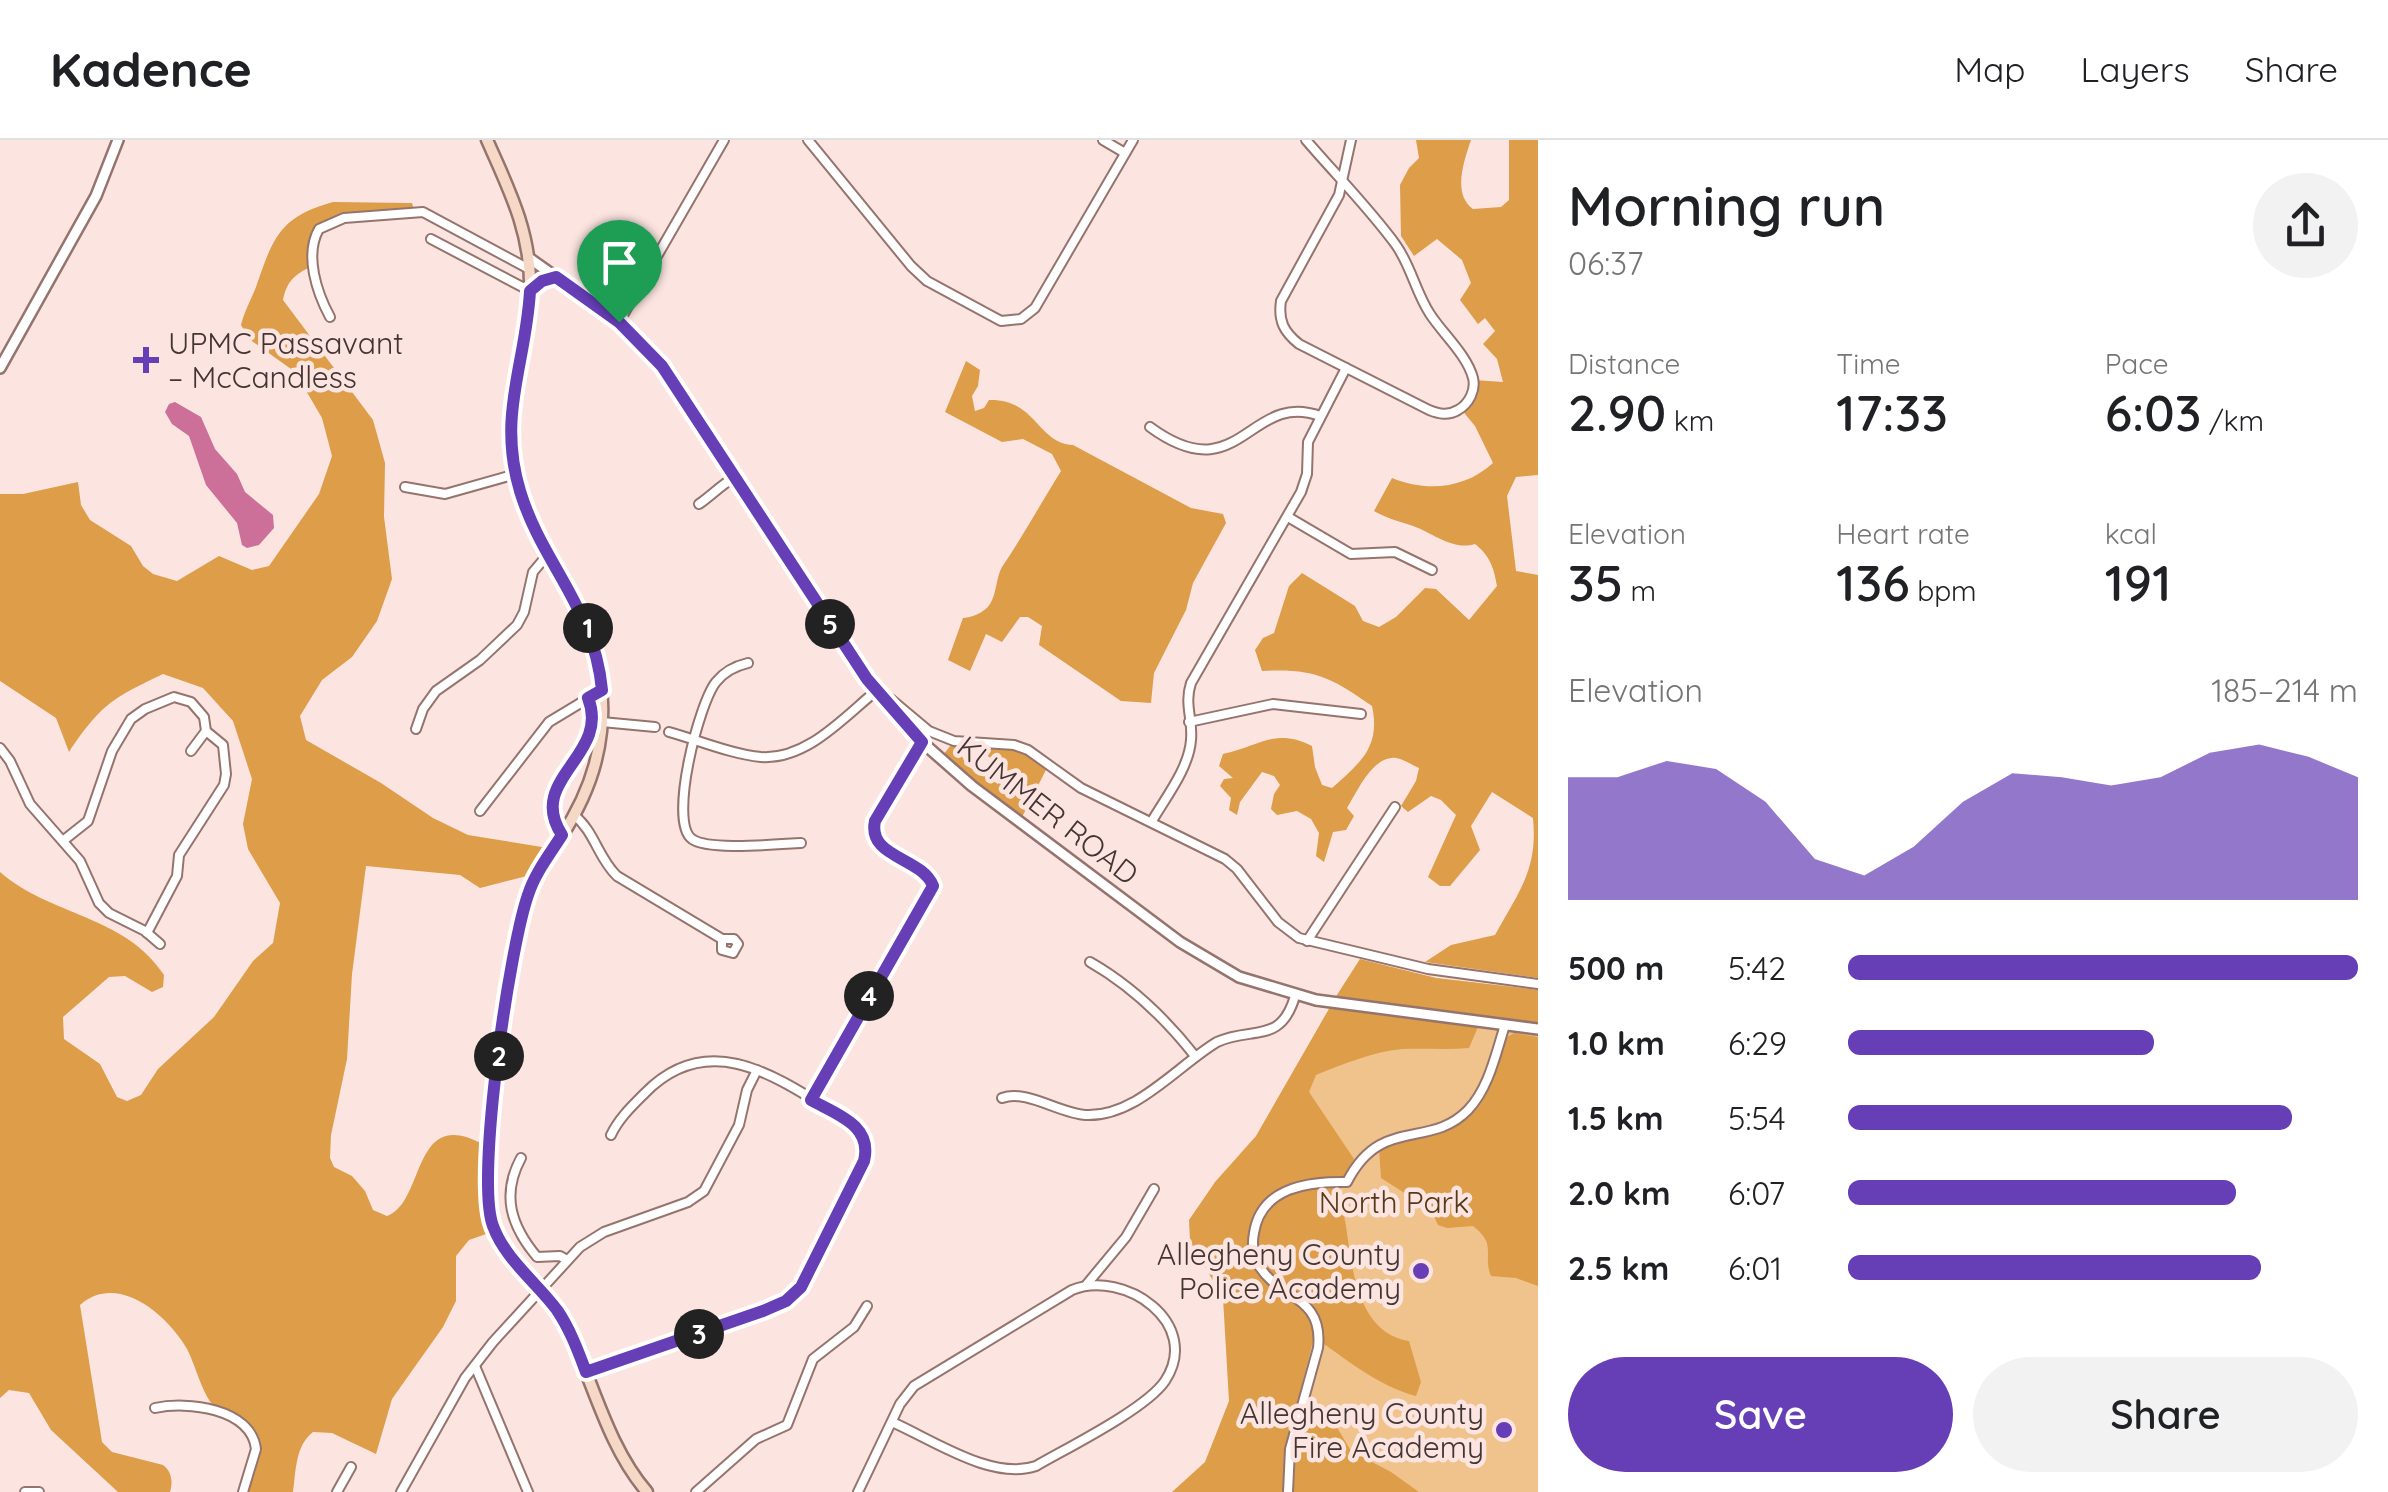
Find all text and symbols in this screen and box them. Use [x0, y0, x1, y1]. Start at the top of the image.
text: Kadence [50, 39, 252, 99]
text: Map [1954, 47, 2026, 91]
text: Layers [2081, 47, 2190, 91]
text: Share [2245, 47, 2338, 91]
text: Morning run [1568, 171, 1885, 240]
button: share [2253, 173, 2358, 278]
pin [577, 220, 662, 323]
icon: arrive [592, 235, 647, 290]
text: 06:37 [1568, 243, 1643, 283]
place label: UPMC Passavant – McCandless [168, 324, 403, 396]
text: Distance [1568, 346, 1680, 381]
text: Time [1836, 346, 1901, 381]
text: Pace [2105, 346, 2169, 381]
marker: UPMC Passavant – McCandless [133, 347, 159, 373]
text: 2.90 [1568, 381, 1666, 444]
text: 17:33 [1836, 381, 1948, 444]
text: 6:03 [2105, 381, 2201, 444]
text: km [1666, 403, 1714, 438]
text: /km [2201, 403, 2264, 438]
text: Elevation [1568, 516, 1686, 551]
text: Heart rate [1836, 516, 1970, 551]
text: kcal [2105, 516, 2157, 551]
text: 35 [1568, 551, 1623, 614]
text: 136 [1836, 551, 1910, 614]
text: 191 [2105, 551, 2171, 614]
text: m [1623, 573, 1656, 608]
text: bpm [1910, 573, 1977, 608]
pin: 5 [805, 599, 855, 649]
pin: 1 [563, 603, 613, 653]
text: 5 [822, 606, 838, 641]
text: 1 [583, 610, 593, 645]
text: Elevation [1568, 670, 1703, 710]
text: 185–214 m [2211, 670, 2358, 710]
street label: KUMMER ROAD [950, 727, 1146, 893]
text: 500 m [1568, 948, 1664, 988]
text: 5:42 [1728, 948, 1786, 988]
pin: 4 [844, 971, 894, 1021]
text: 4 [861, 978, 877, 1013]
text: 1.0 km [1568, 1023, 1665, 1063]
text: 6:29 [1728, 1023, 1787, 1063]
pin: 2 [474, 1031, 524, 1081]
text: 2 [491, 1038, 507, 1073]
text: 1.5 km [1568, 1098, 1664, 1138]
text: 5:54 [1728, 1098, 1786, 1138]
text: 2.0 km [1568, 1173, 1671, 1213]
text: 6:07 [1728, 1173, 1785, 1213]
park label: North Park [1319, 1183, 1469, 1221]
place label: Allegheny County Police Academy [1157, 1235, 1401, 1307]
text: 2.5 km [1568, 1248, 1669, 1288]
text: 6:01 [1728, 1248, 1782, 1288]
marker: Allegheny County Police Academy [1410, 1260, 1432, 1282]
pin: 3 [674, 1309, 724, 1359]
text: 3 [691, 1316, 707, 1351]
button: Save [1568, 1357, 1953, 1472]
button: Share [1973, 1357, 2358, 1472]
place label: Allegheny County Fire Academy [1240, 1394, 1484, 1466]
marker: Allegheny County Fire Academy [1493, 1419, 1515, 1441]

